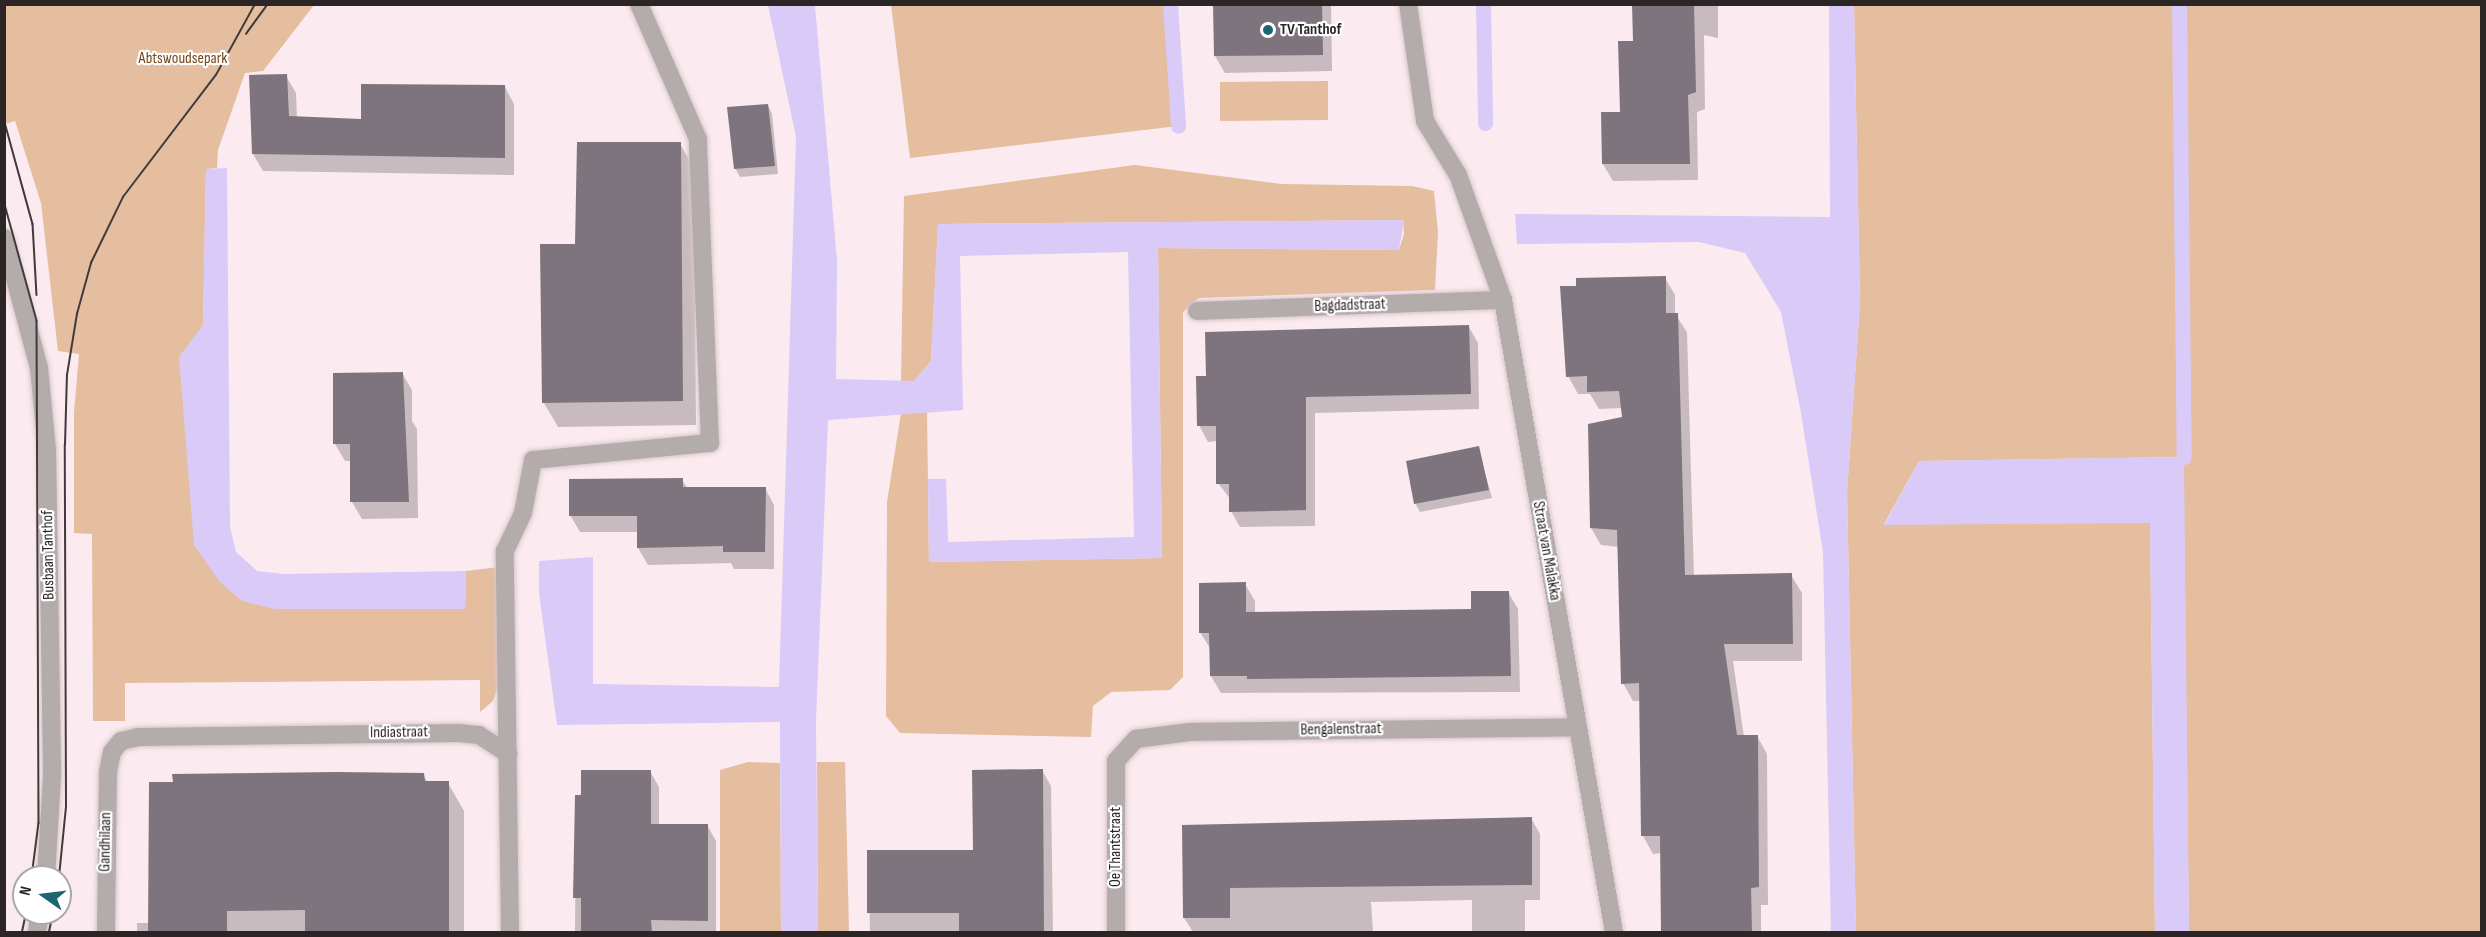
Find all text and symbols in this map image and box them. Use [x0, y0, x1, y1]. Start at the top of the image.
place label: TV Tanthof [1280, 20, 1341, 40]
marker: TV Tanthof [1261, 23, 1275, 37]
park label: Abtswoudsepark [139, 49, 227, 69]
street label: Bagdadstraat [1314, 295, 1386, 317]
street label: Straat van Malakka [1528, 500, 1564, 602]
street label: Busbaan Tanthof [39, 510, 59, 600]
street label: Bengalenstraat [1300, 720, 1382, 740]
street label: Indiastraat [370, 723, 428, 743]
street label: Oe Thantstraat [1106, 807, 1126, 887]
street label: Gandhilaan [96, 812, 116, 872]
north arrow [12, 865, 72, 925]
text: N [16, 885, 36, 897]

